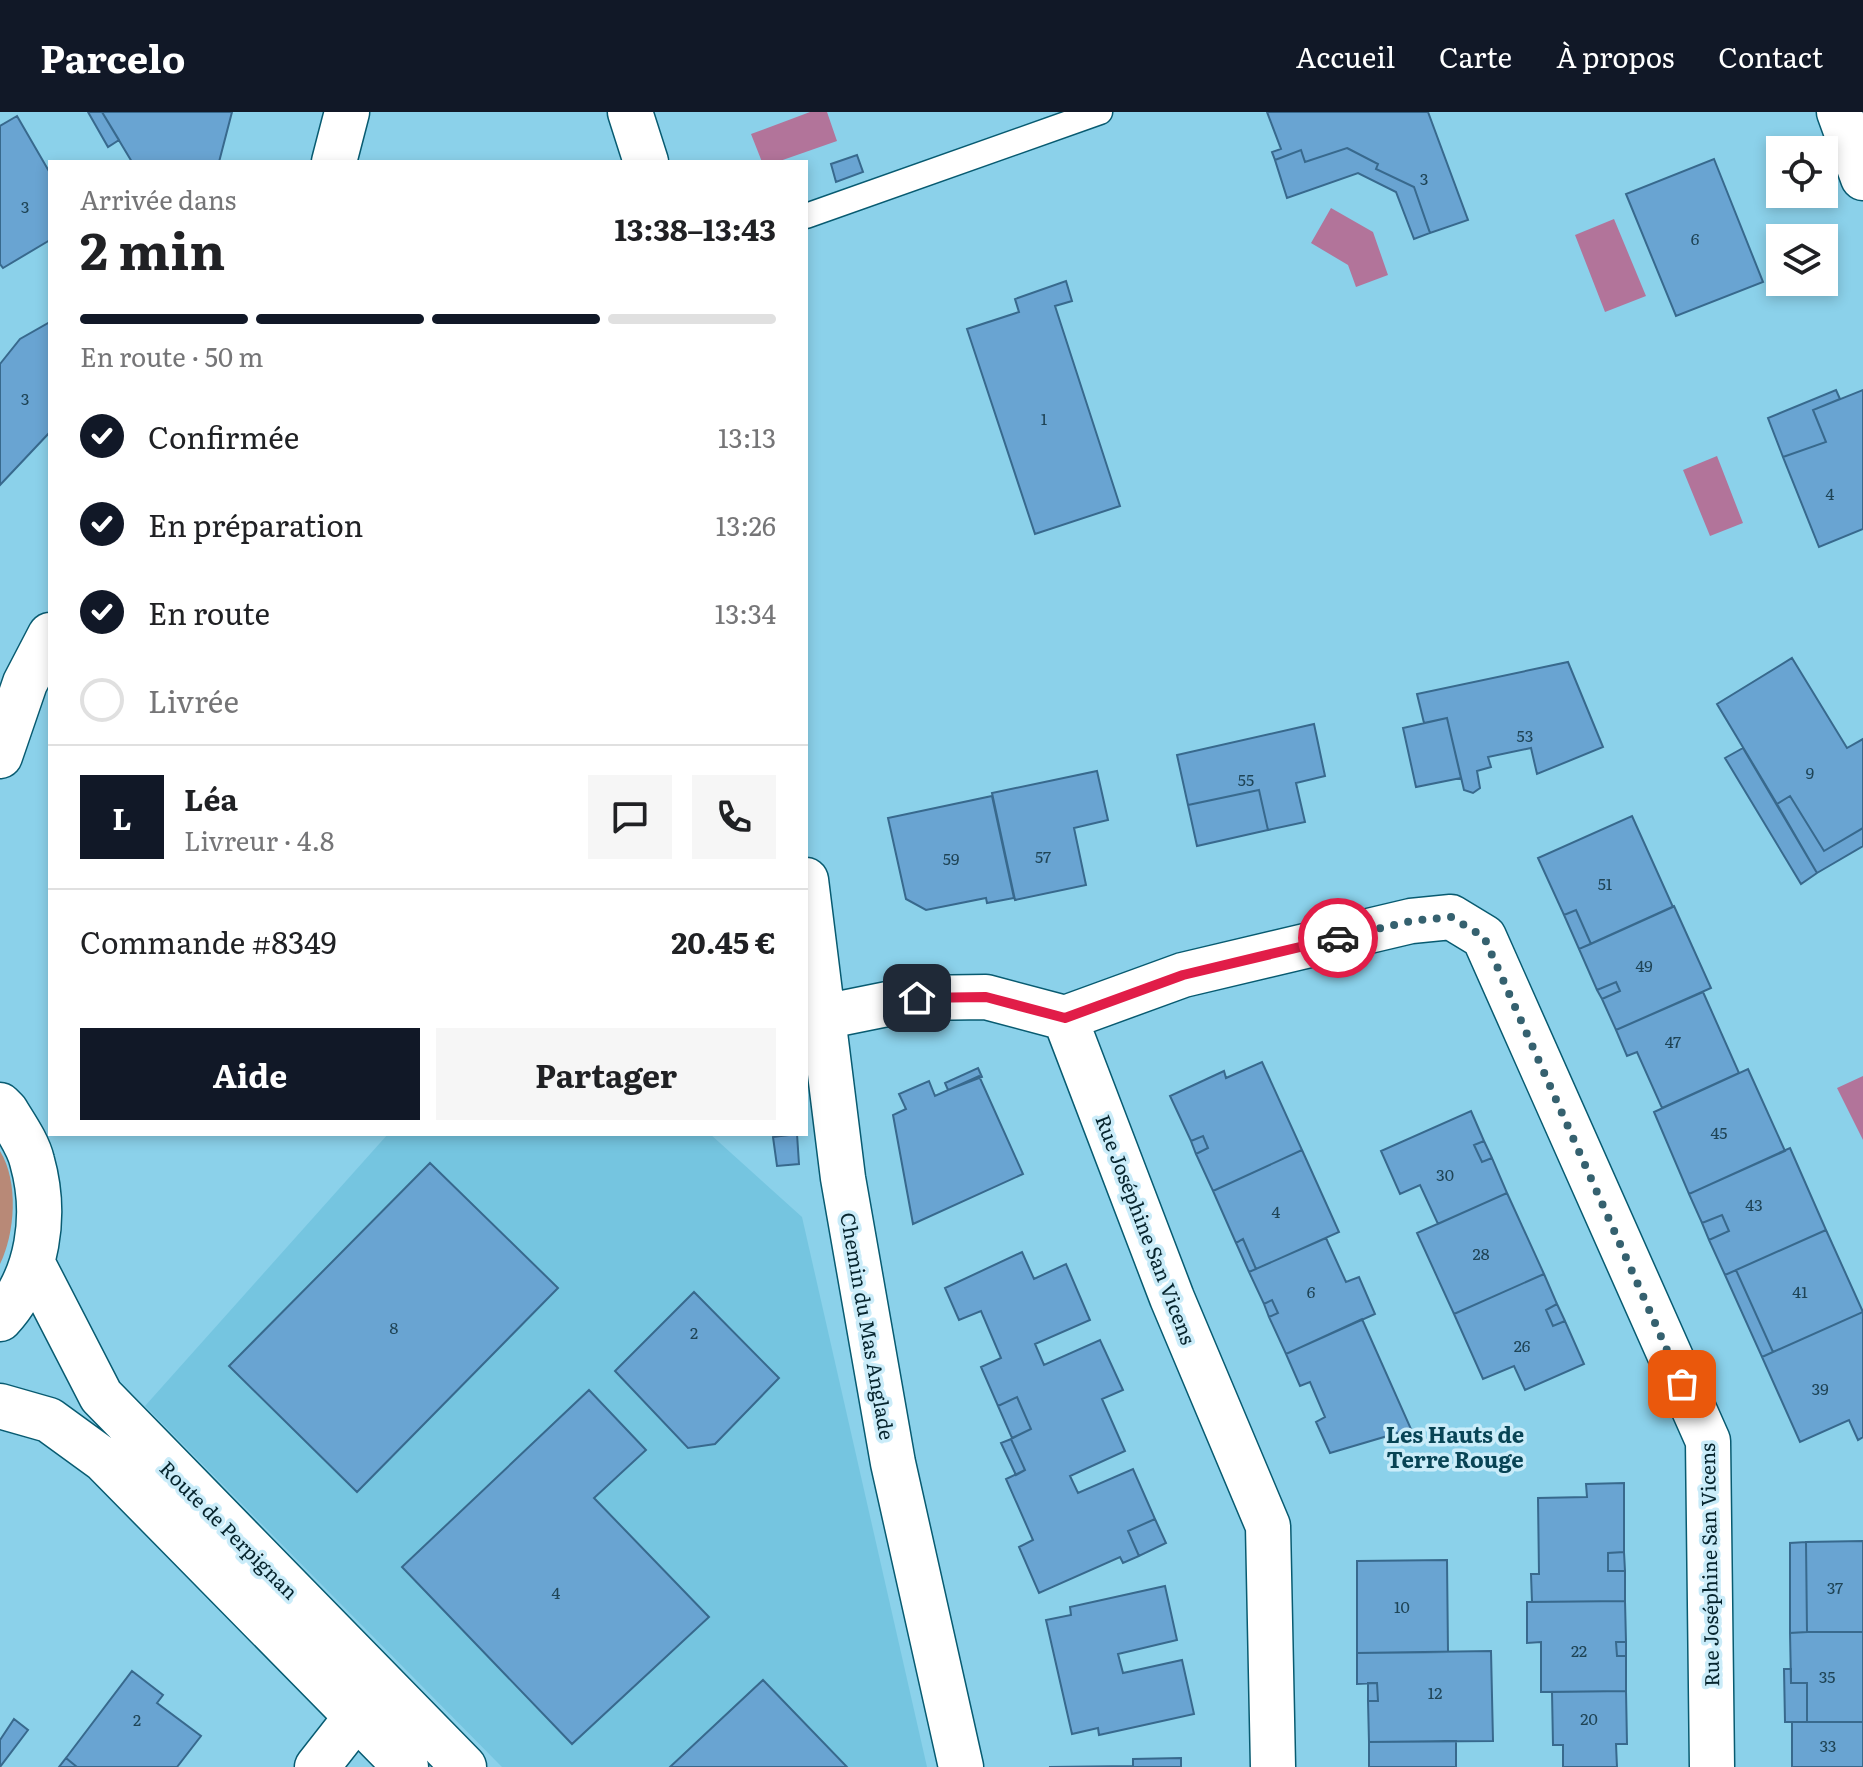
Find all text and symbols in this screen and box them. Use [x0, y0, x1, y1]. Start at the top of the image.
text: Parcelo [40, 28, 185, 85]
text: Accueil [1296, 35, 1395, 77]
text: Carte [1439, 35, 1512, 77]
text: À propos [1556, 35, 1674, 77]
text: Contact [1718, 35, 1823, 77]
map controls [1766, 136, 1838, 296]
button: locate [1766, 136, 1838, 208]
house number: 3 [1420, 166, 1428, 190]
text: Arrivée dans [80, 179, 236, 218]
house number: 3 [21, 194, 29, 218]
text: 13:38–13:43 [614, 206, 776, 250]
text: 2 min [80, 209, 225, 286]
button: layers [1766, 224, 1838, 296]
house number: 6 [1691, 226, 1700, 250]
text: En route · 50 m [80, 336, 263, 375]
house number: 3 [21, 386, 29, 410]
house number: 1 [1041, 406, 1048, 430]
icon: check [80, 414, 124, 458]
text: Confirmée [148, 414, 299, 458]
text: 13:13 [718, 417, 776, 456]
house number: 4 [1826, 481, 1835, 505]
icon: check [80, 502, 124, 546]
text: En préparation [148, 502, 363, 546]
text: 13:26 [716, 505, 776, 544]
icon: check [80, 590, 124, 634]
text: En route [148, 590, 270, 634]
text: 13:34 [715, 593, 776, 632]
text: Livrée [148, 678, 239, 722]
house number: 53 [1517, 723, 1533, 747]
house number: 9 [1806, 760, 1814, 784]
house number: 55 [1238, 767, 1254, 791]
button: chat [588, 775, 672, 859]
button: phone [692, 775, 776, 859]
text: Léa [184, 776, 238, 820]
text: L [112, 795, 132, 839]
text: Livreur · 4.8 [184, 820, 334, 859]
house number: 57 [1035, 844, 1051, 868]
house number: 59 [943, 846, 959, 870]
house number: 51 [1598, 871, 1613, 895]
courier [1298, 898, 1378, 978]
icon: car [1316, 916, 1360, 960]
text: Commande #8349 [80, 919, 336, 963]
text: 20.45 € [671, 919, 776, 963]
house number: 49 [1635, 953, 1653, 977]
pin [883, 964, 951, 1032]
icon: home [895, 976, 939, 1020]
button: Aide [80, 1028, 420, 1120]
button: Partager [436, 1028, 776, 1120]
house number: 47 [1665, 1029, 1681, 1053]
street label: Rue Joséphine San Vicens [1089, 1110, 1205, 1348]
house number: 45 [1711, 1120, 1727, 1144]
house number: 30 [1436, 1162, 1454, 1186]
house number: 43 [1745, 1192, 1763, 1216]
house number: 4 [1272, 1199, 1281, 1223]
street label: Chemin du Mas Anglade [834, 1210, 904, 1442]
house number: 28 [1473, 1241, 1490, 1265]
house number: 6 [1307, 1279, 1316, 1303]
house number: 41 [1792, 1279, 1808, 1303]
house number: 8 [390, 1315, 399, 1339]
house number: 2 [690, 1320, 698, 1344]
house number: 26 [1514, 1333, 1531, 1357]
pin [1648, 1350, 1716, 1418]
icon: bag [1660, 1362, 1704, 1406]
house number: 39 [1811, 1376, 1829, 1400]
district label: Les Hauts de Terre Rouge [1386, 1417, 1524, 1475]
street label: Rue Joséphine San Vicens [1691, 1443, 1725, 1687]
street label: Route de Perpignan [154, 1453, 306, 1605]
house number: 37 [1827, 1575, 1843, 1599]
house number: 4 [552, 1580, 561, 1604]
house number: 10 [1394, 1594, 1410, 1618]
house number: 22 [1571, 1638, 1587, 1662]
house number: 35 [1819, 1664, 1835, 1688]
house number: 12 [1428, 1680, 1442, 1704]
house number: 20 [1580, 1706, 1598, 1730]
house number: 2 [133, 1707, 141, 1731]
house number: 33 [1820, 1733, 1836, 1757]

